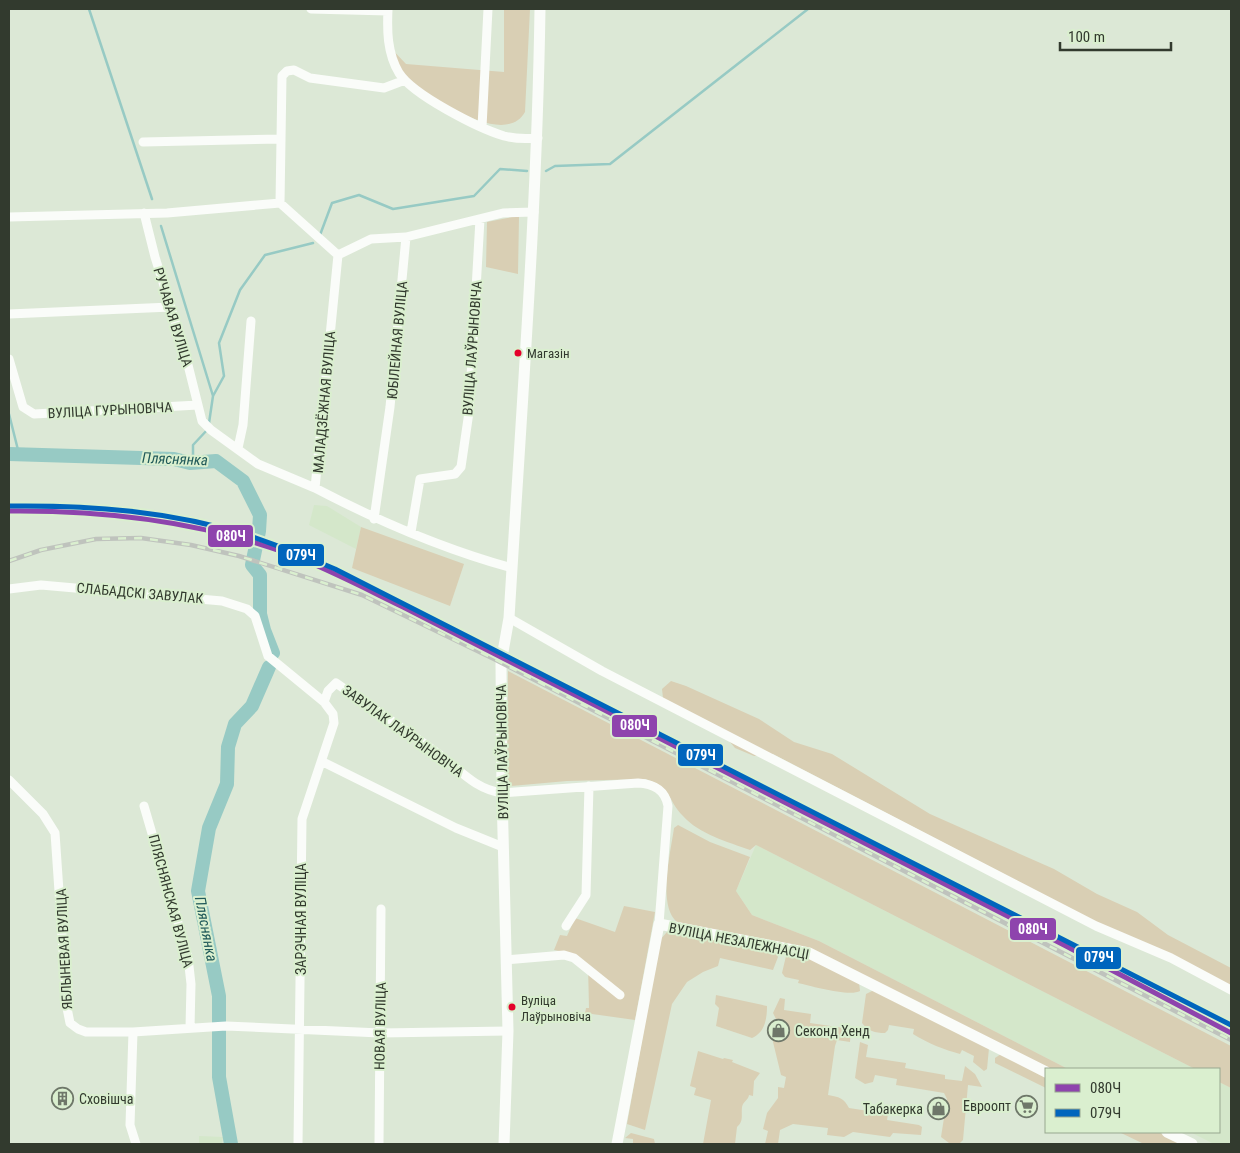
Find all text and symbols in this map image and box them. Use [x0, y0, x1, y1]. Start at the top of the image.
scale bar [1060, 20, 1171, 52]
text: 100 m [1068, 28, 1105, 46]
street label: РУЧАВАЯ ВУЛІЦА [150, 265, 196, 369]
street label: ЮБІЛЕЙНАЯ ВУЛІЦА [384, 280, 410, 400]
street label: ВУЛІЦА ЛАЎРЫНОВІЧА [458, 280, 485, 416]
street label: МАЛАДЗЁЖНАЯ ВУЛІЦА [310, 330, 338, 474]
place label: Магазін [527, 346, 570, 361]
marker: Магазін [513, 348, 523, 358]
street label: ВУЛІЦА ГУРЫНОВІЧА [47, 399, 173, 421]
water label: Пляснянка [142, 449, 208, 469]
line badge: 080Ч [207, 524, 254, 548]
text: 080Ч [216, 528, 246, 544]
line badge: 079Ч [277, 543, 325, 567]
text: 079Ч [286, 547, 316, 563]
street label: СЛАБАДСКІ ЗАВУЛАК [76, 579, 204, 607]
street label: ЗАВУЛАК ЛАЎРЫНОВІЧА [339, 681, 467, 780]
street label: ВУЛІЦА ЛАЎРЫНОВІЧА [492, 684, 511, 820]
line badge: 080Ч [611, 714, 658, 738]
text: 080Ч [620, 717, 650, 733]
line badge: 079Ч [677, 743, 724, 767]
text: 079Ч [686, 747, 716, 763]
street label: ПЛЯСНЯНСКАЯ ВУЛІЦА [145, 833, 197, 969]
street label: ЗАРЭЧНАЯ ВУЛІЦА [293, 863, 309, 975]
street label: ЯБЛЫНЕВАЯ ВУЛІЦА [53, 888, 75, 1010]
water label: Пляснянка [191, 895, 221, 963]
line badge: 080Ч [1009, 917, 1057, 941]
street label: ВУЛІЦА НЕЗАЛЕЖНАСЦІ [668, 920, 810, 962]
text: 080Ч [1018, 921, 1048, 937]
line badge: 079Ч [1075, 946, 1122, 970]
text: 079Ч [1084, 949, 1114, 965]
street label: НОВАЯ ВУЛІЦА [371, 982, 389, 1070]
place label: Вуліца Лаўрыновіча [521, 993, 591, 1024]
marker: Вуліца Лаўрыновіча [507, 1002, 517, 1012]
shop icon: Секонд Хенд [767, 1019, 791, 1043]
place label: Секонд Хенд [795, 1023, 870, 1039]
legend [1045, 1068, 1220, 1133]
text: 080Ч [1090, 1079, 1121, 1097]
building icon: Сховішча [51, 1087, 75, 1111]
place label: Сховішча [79, 1091, 134, 1107]
supermarket icon: Евроопт [1015, 1094, 1039, 1118]
shop icon: Табакерка [927, 1097, 951, 1121]
place label: Евроопт [963, 1098, 1011, 1114]
place label: Табакерка [863, 1101, 923, 1117]
text: 079Ч [1090, 1104, 1121, 1122]

